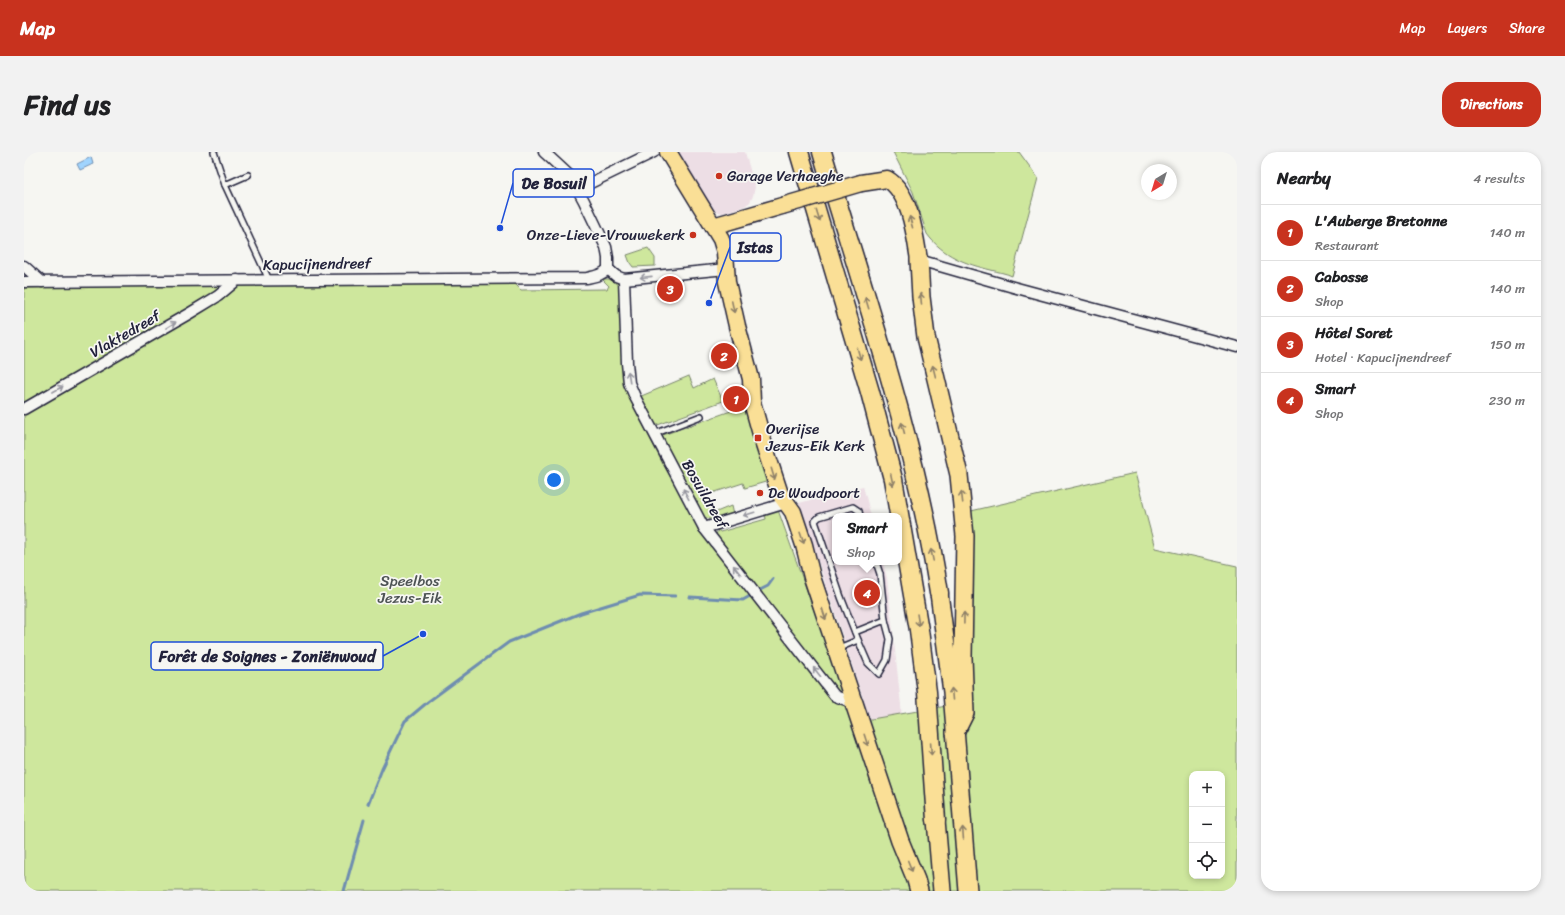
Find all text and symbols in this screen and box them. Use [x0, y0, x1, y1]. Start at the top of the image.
text: Map [20, 12, 55, 45]
text: Map [1400, 16, 1425, 41]
text: Layers [1447, 16, 1487, 41]
text: Share [1509, 16, 1545, 41]
text: Find us [24, 80, 111, 129]
button: Directions [1442, 82, 1541, 127]
place label: Garage Verhaeghe [727, 163, 844, 189]
text: Nearby [1277, 163, 1331, 193]
north arrow [1141, 164, 1177, 200]
text: 4 results [1473, 167, 1525, 190]
callout: De Bosuil [513, 169, 594, 197]
text: De Bosuil [521, 169, 588, 198]
marker: Garage Verhaeghe [714, 171, 724, 181]
text: L'Auberge Bretonne [1315, 208, 1447, 234]
one-way arrow [815, 209, 822, 222]
one-way arrow [907, 215, 914, 228]
text: 1 [1287, 221, 1293, 244]
text: 140 m [1490, 221, 1525, 244]
place label: Onze-Lieve-Vrouwekerk [527, 222, 685, 248]
marker: Onze-Lieve-Vrouwekerk [688, 230, 698, 240]
callout: Istas [730, 233, 781, 261]
text: Istas [736, 233, 773, 262]
text: Restaurant [1315, 234, 1379, 257]
street label: Kapucijnendreef [263, 250, 373, 278]
text: Cabosse [1315, 264, 1368, 290]
one-way arrow [640, 274, 653, 281]
pin: 3 [657, 274, 683, 304]
text: 2 [1286, 277, 1294, 300]
text: 140 m [1490, 277, 1525, 300]
text: Shop [1315, 290, 1343, 313]
one-way arrow [917, 292, 925, 305]
one-way arrow [863, 297, 870, 310]
one-way arrow [729, 300, 737, 313]
street label: Vlaktedreef [85, 303, 167, 365]
one-way arrow [165, 320, 177, 328]
text: Hôtel Soret [1315, 320, 1393, 346]
text: 3 [1286, 333, 1294, 356]
text: 150 m [1490, 333, 1525, 356]
pin: 2 [711, 341, 737, 371]
text: Hotel · Kapucijnendreef [1315, 346, 1451, 369]
one-way arrow [856, 348, 863, 361]
one-way arrow [929, 364, 937, 377]
one-way arrow [624, 371, 632, 384]
text: Smart [1315, 376, 1356, 402]
pin: 1 [723, 384, 749, 414]
one-way arrow [52, 385, 64, 393]
text: 4 [1286, 389, 1294, 412]
text: 230 m [1489, 389, 1525, 412]
text: Shop [1315, 402, 1343, 425]
place label: Overijse Jezus-Eik Kerk [765, 416, 865, 459]
one-way arrow [899, 422, 906, 435]
marker: Overijse Jezus-Eik Kerk [753, 433, 763, 443]
street label: Bosuildreef [675, 454, 736, 535]
one-way arrow [770, 467, 777, 480]
your location [544, 470, 564, 490]
one-way arrow [889, 473, 897, 486]
place label: De Woudpoort [768, 480, 860, 506]
one-way arrow [682, 488, 689, 500]
marker: De Woudpoort [755, 488, 765, 498]
one-way arrow [958, 491, 966, 504]
one-way arrow [742, 511, 755, 518]
popup [832, 513, 902, 565]
text: Smart [847, 515, 887, 541]
one-way arrow [799, 531, 806, 544]
text: Shop [847, 541, 875, 564]
one-way arrow [928, 548, 936, 561]
one-way arrow [732, 564, 741, 575]
park label: Speelbos Jezus-Eik [377, 568, 442, 611]
pin: 4 [854, 578, 880, 608]
one-way arrow [821, 608, 829, 620]
one-way arrow [960, 612, 968, 625]
one-way arrow [914, 613, 922, 626]
callout: Forêt de Soignes - Zoniënwoud [151, 642, 383, 670]
text: Forêt de Soignes - Zoniënwoud [158, 642, 377, 671]
one-way arrow [812, 667, 821, 678]
one-way arrow [948, 688, 956, 701]
one-way arrow [863, 734, 871, 746]
one-way arrow [927, 742, 934, 755]
map controls [1189, 771, 1225, 879]
button: + [1189, 771, 1225, 807]
button: − [1189, 807, 1225, 843]
one-way arrow [960, 827, 967, 840]
button: locate [1189, 843, 1225, 879]
one-way arrow [907, 860, 914, 872]

